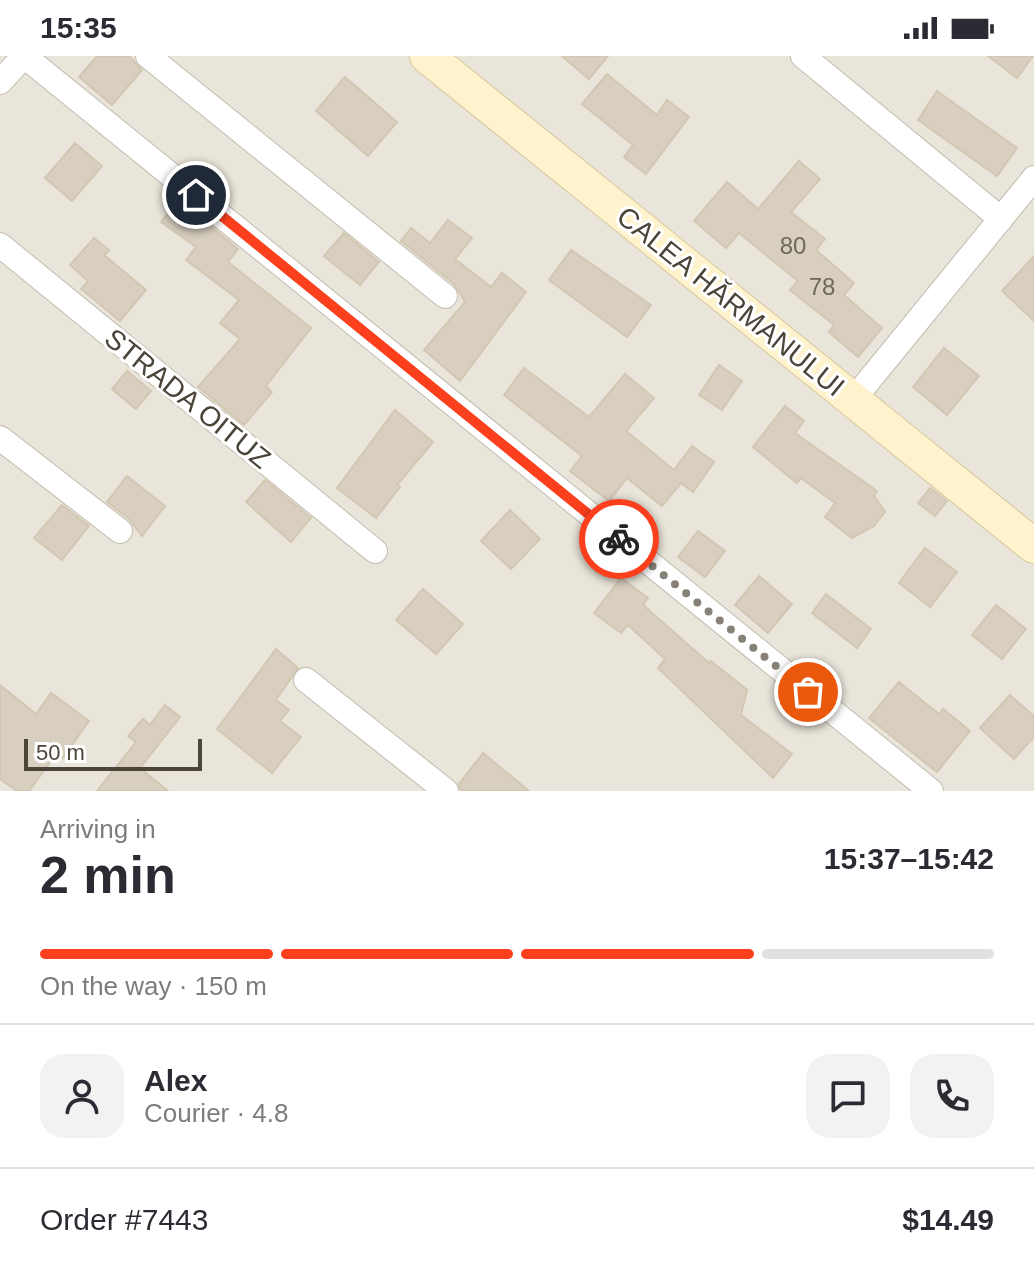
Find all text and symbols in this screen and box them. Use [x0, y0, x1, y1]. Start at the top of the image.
text: 15:35 [40, 11, 117, 44]
pin [162, 161, 230, 229]
icon: home [174, 173, 218, 217]
street label: CALEA HĂRMANULUI [611, 200, 850, 403]
house number: 80 [780, 232, 806, 259]
house number: 78 [809, 273, 835, 300]
street label: STRADA OITUZ [99, 322, 277, 475]
courier [579, 499, 659, 579]
icon: bike [597, 517, 641, 561]
pin [774, 658, 842, 726]
icon: bag [786, 670, 830, 714]
scale bar [24, 735, 202, 771]
text: 50 m [36, 740, 85, 765]
text: Arriving in [40, 814, 156, 844]
text: 15:37–15:42 [824, 842, 994, 875]
text: 2 min [40, 846, 176, 904]
text: On the way · 150 m [40, 971, 267, 1001]
button: person [40, 1054, 124, 1138]
button: chat [806, 1054, 890, 1138]
button: phone [910, 1054, 994, 1138]
text: Alex [144, 1064, 207, 1097]
text: Courier · 4.8 [144, 1098, 289, 1128]
text: Order #7443 [40, 1203, 208, 1236]
text: $14.49 [902, 1203, 994, 1236]

